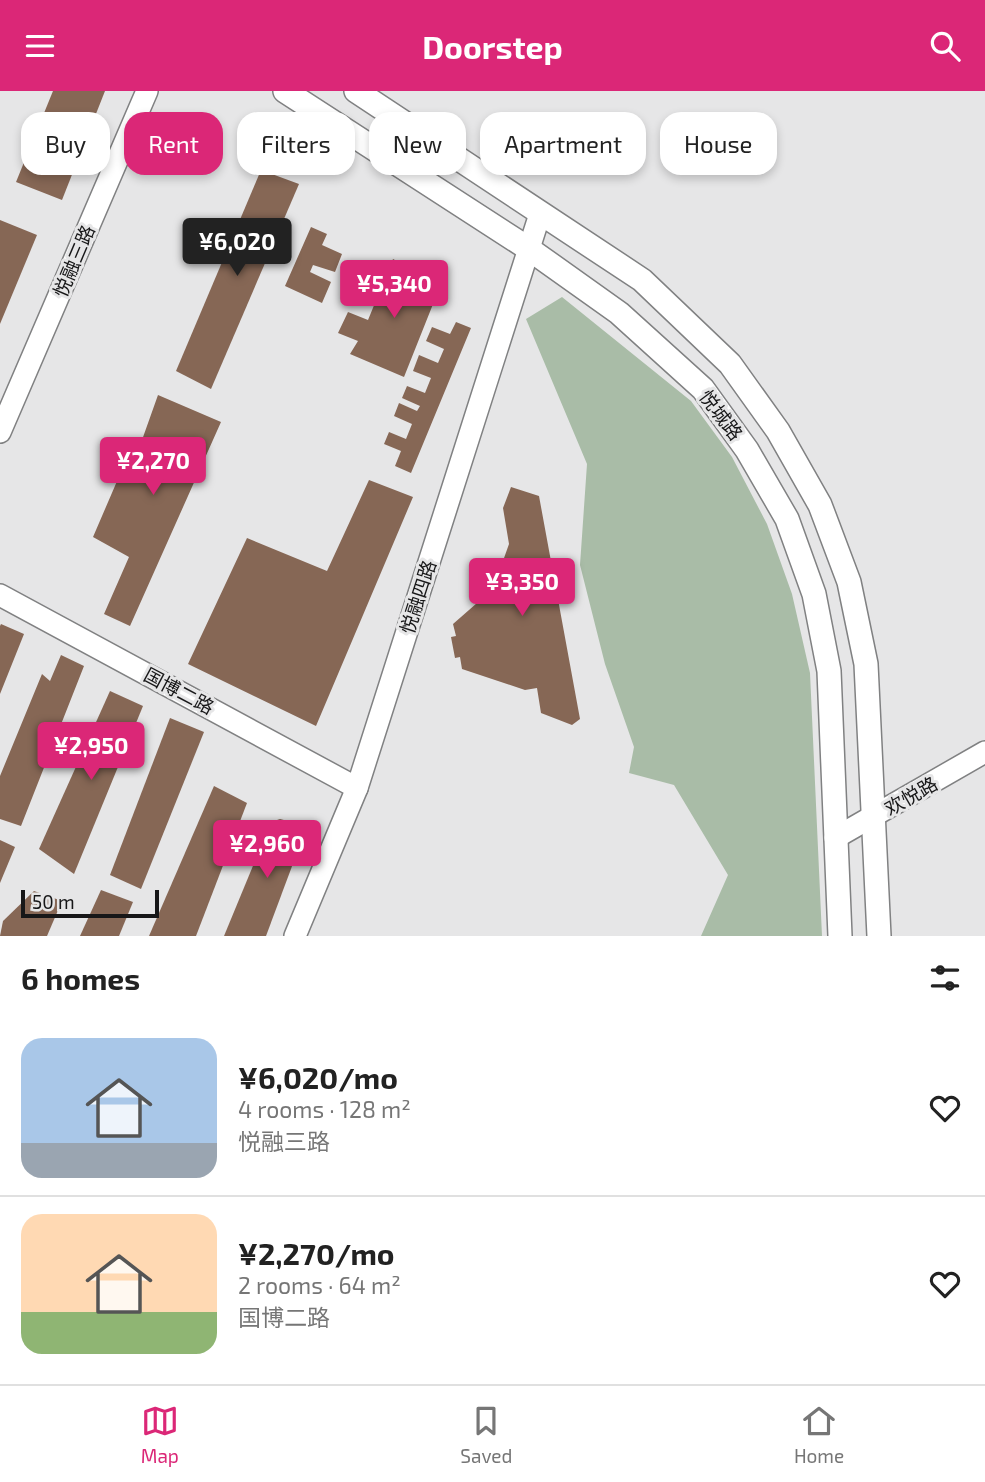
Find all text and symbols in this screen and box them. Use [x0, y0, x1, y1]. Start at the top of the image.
icon: menu [21, 27, 59, 65]
text: Doorstep [422, 27, 563, 65]
icon: search [926, 27, 964, 65]
chip: Buy [21, 112, 110, 175]
chip: Rent [124, 112, 223, 175]
chip: Filters [237, 112, 355, 175]
chip: New [369, 112, 466, 175]
chip: Apartment [480, 112, 646, 175]
chip: House [660, 112, 777, 175]
pin: ¥6,020 [180, 219, 294, 278]
street label: 悦融三路 [48, 221, 99, 300]
text: ¥6,020 [199, 227, 275, 255]
pin: ¥5,340 [337, 261, 451, 320]
text: ¥5,340 [356, 269, 432, 297]
street label: 悦城路 [695, 385, 748, 444]
pin: ¥2,270 [96, 437, 210, 497]
text: ¥2,270 [116, 446, 190, 474]
street label: 悦融四路 [395, 557, 440, 637]
pin: ¥3,350 [465, 559, 579, 618]
text: ¥3,350 [485, 567, 559, 595]
street label: 国博二路 [140, 663, 218, 719]
pin: ¥2,950 [34, 723, 148, 782]
text: ¥2,950 [54, 731, 128, 759]
street label: 欢悦路 [880, 771, 941, 820]
pin: ¥2,960 [210, 821, 324, 880]
text: ¥2,960 [229, 829, 305, 857]
scale bar [21, 887, 159, 919]
text: 50 m [32, 890, 75, 913]
icon: filters [926, 959, 964, 997]
text: 6 homes [21, 960, 140, 996]
text: ¥6,020/mo [238, 1059, 398, 1095]
icon: home [77, 1066, 161, 1150]
icon: heart [926, 1089, 964, 1127]
text: 4 rooms · 128 m² [238, 1095, 411, 1123]
text: 悦融三路 [238, 1127, 330, 1155]
text: ¥2,270/mo [238, 1235, 395, 1271]
icon: home [77, 1242, 161, 1326]
icon: heart [926, 1265, 964, 1303]
text: 2 rooms · 64 m² [238, 1271, 401, 1299]
text: 国博二路 [238, 1303, 330, 1331]
tab: Map [141, 1402, 179, 1467]
tab: Saved [460, 1402, 512, 1467]
tab: Home [794, 1402, 844, 1467]

